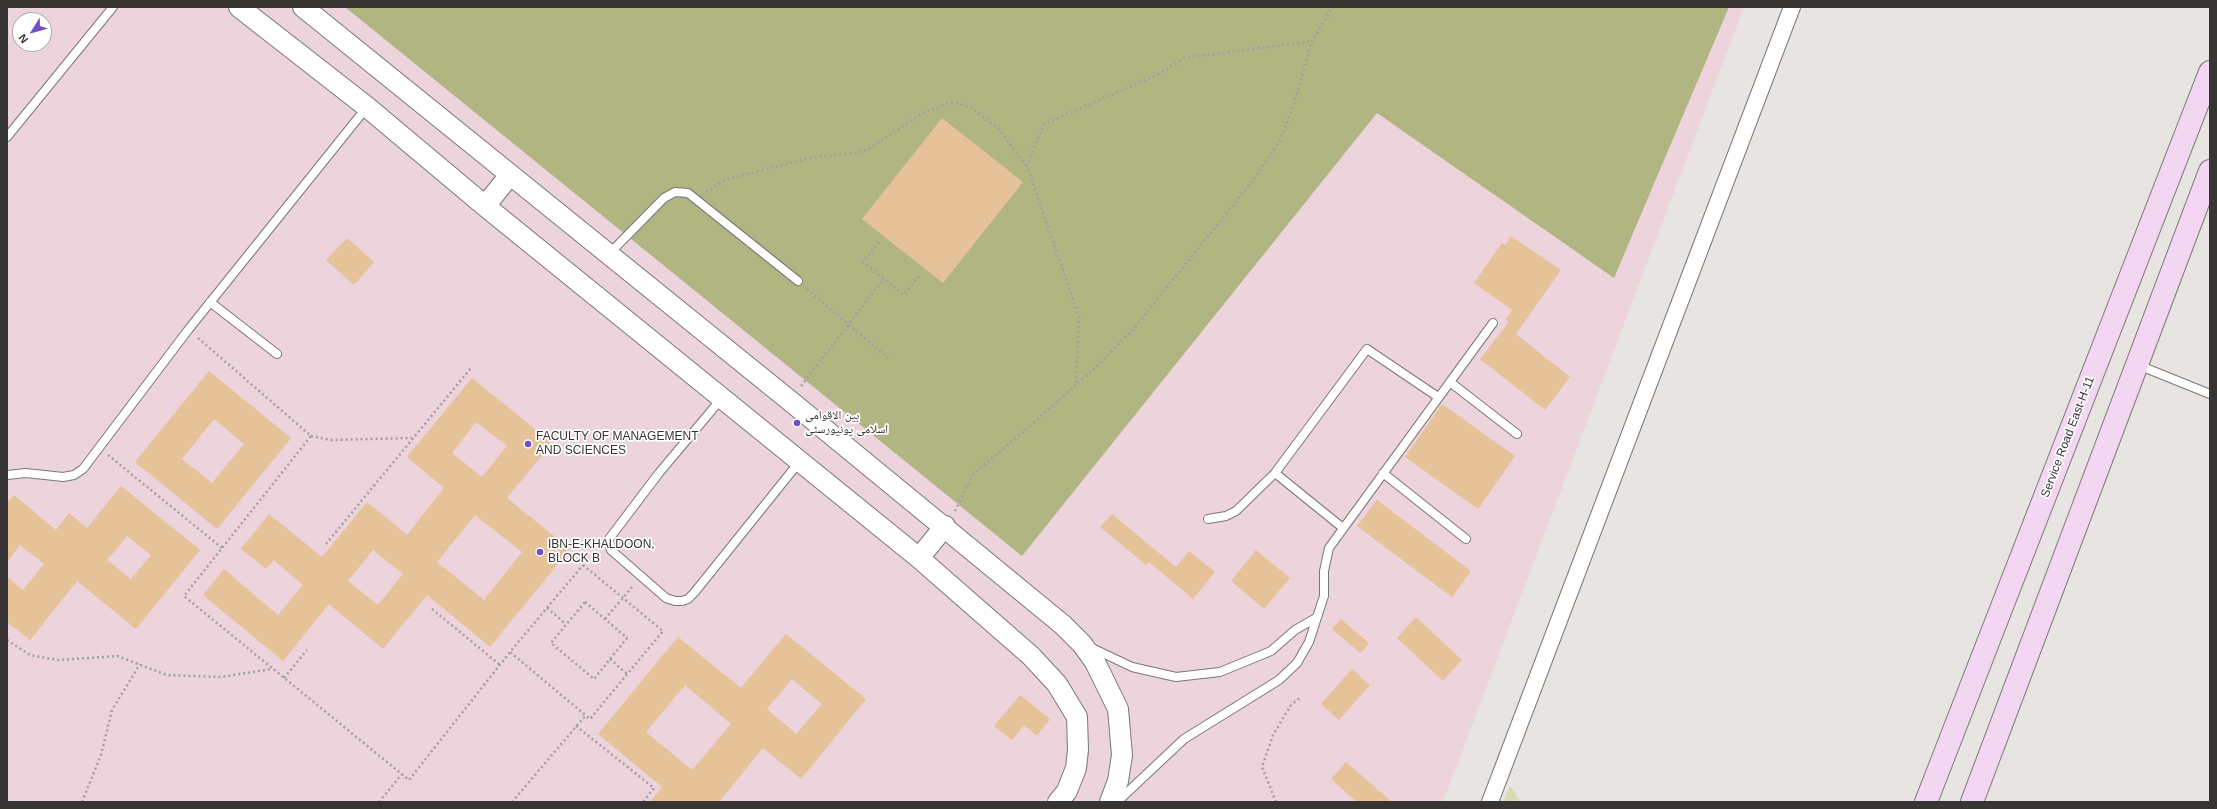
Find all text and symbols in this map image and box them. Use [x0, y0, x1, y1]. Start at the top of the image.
north arrow [12, 12, 52, 52]
text: N [16, 32, 30, 45]
street label: Service Road East-H-11 [2038, 374, 2098, 500]
place label: بین الاقوامی اسلامی یونیورسٹی [805, 409, 888, 437]
marker: بین الاقوامی اسلامی یونیورسٹی [792, 418, 802, 428]
place label: FACULTY OF MANAGEMENT AND SCIENCES [536, 430, 698, 458]
marker: FACULTY OF MANAGEMENT AND SCIENCES [523, 439, 533, 449]
place label: IBN-E-KHALDOON, BLOCK B [548, 538, 655, 566]
marker: IBN-E-KHALDOON, BLOCK B [535, 547, 545, 557]

